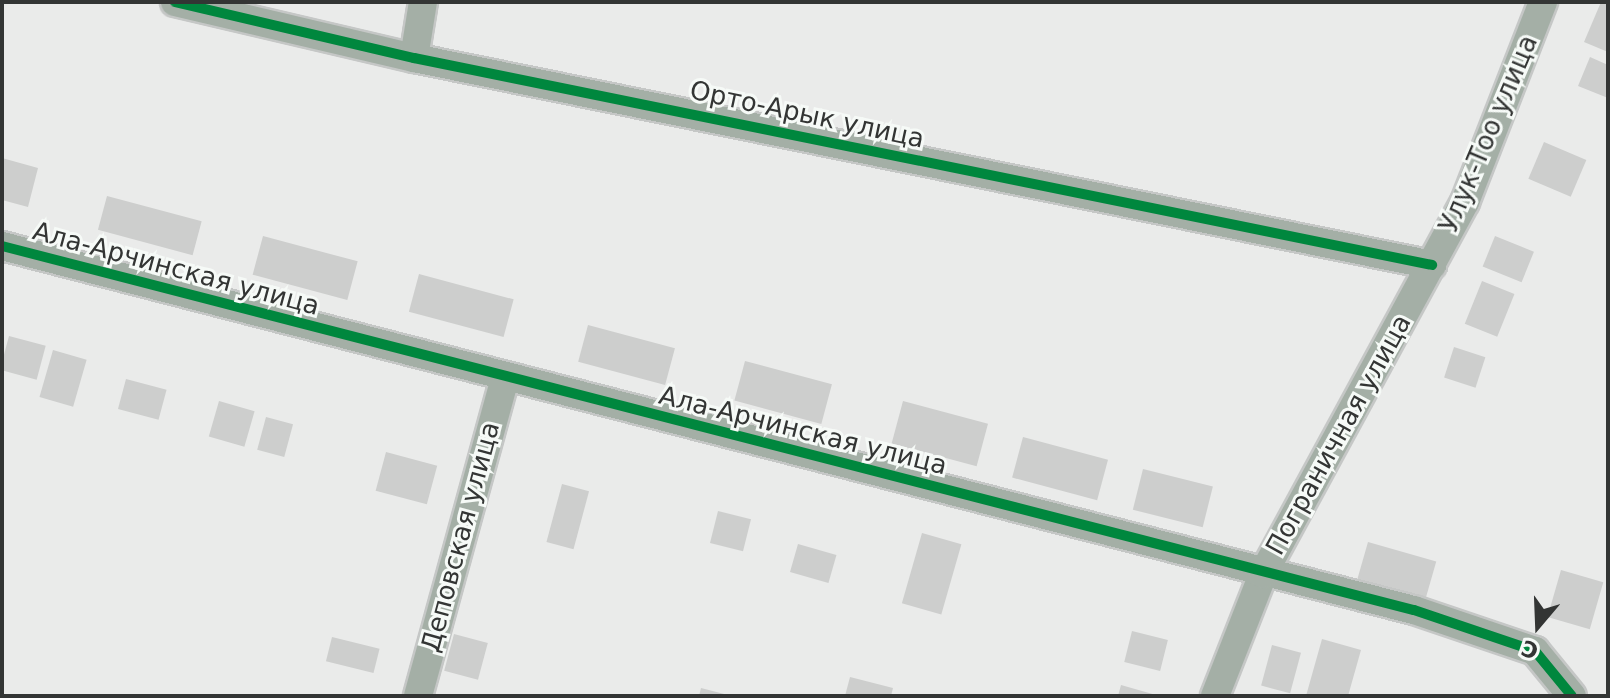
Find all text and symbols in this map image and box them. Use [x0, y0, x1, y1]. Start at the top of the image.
street label: Улук-Тоо улица [1433, 31, 1545, 237]
street label: Орто-Арык улица [687, 75, 927, 155]
street label: Ала-Арчинская улица [29, 216, 323, 322]
street label: Пограничная улица [1260, 309, 1418, 561]
street label: Ала-Арчинская улица [656, 380, 950, 482]
street label: Деповская улица [415, 419, 507, 655]
north arrow [1498, 586, 1578, 666]
text: С [1518, 635, 1542, 664]

